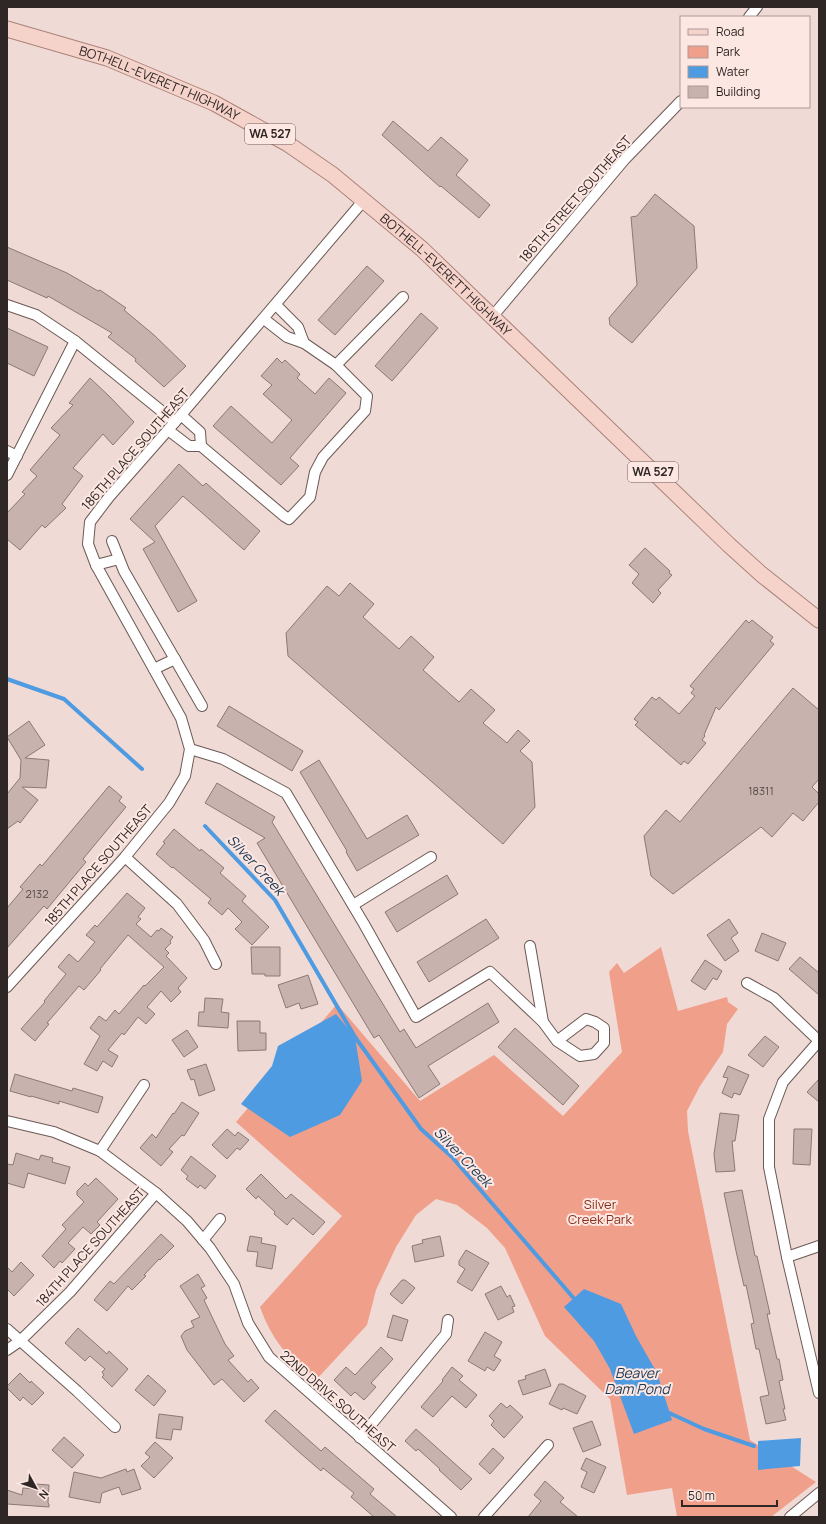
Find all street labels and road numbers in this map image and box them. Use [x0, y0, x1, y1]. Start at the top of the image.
street label: BOTHELL-EVERETT HIGHWAY [77, 41, 244, 125]
road number: WA 527 [245, 124, 295, 144]
street label: 186TH STREET SOUTHEAST [515, 131, 635, 266]
street label: BOTHELL-EVERETT HIGHWAY [377, 209, 516, 340]
street label: 186TH PLACE SOUTHEAST [77, 384, 193, 514]
road number: WA 527 [628, 462, 678, 482]
street label: 185TH PLACE SOUTHEAST [40, 800, 156, 930]
street label: 184TH PLACE SOUTHEAST [31, 1183, 149, 1311]
street label: 22ND DRIVE SOUTHEAST [277, 1346, 400, 1456]

